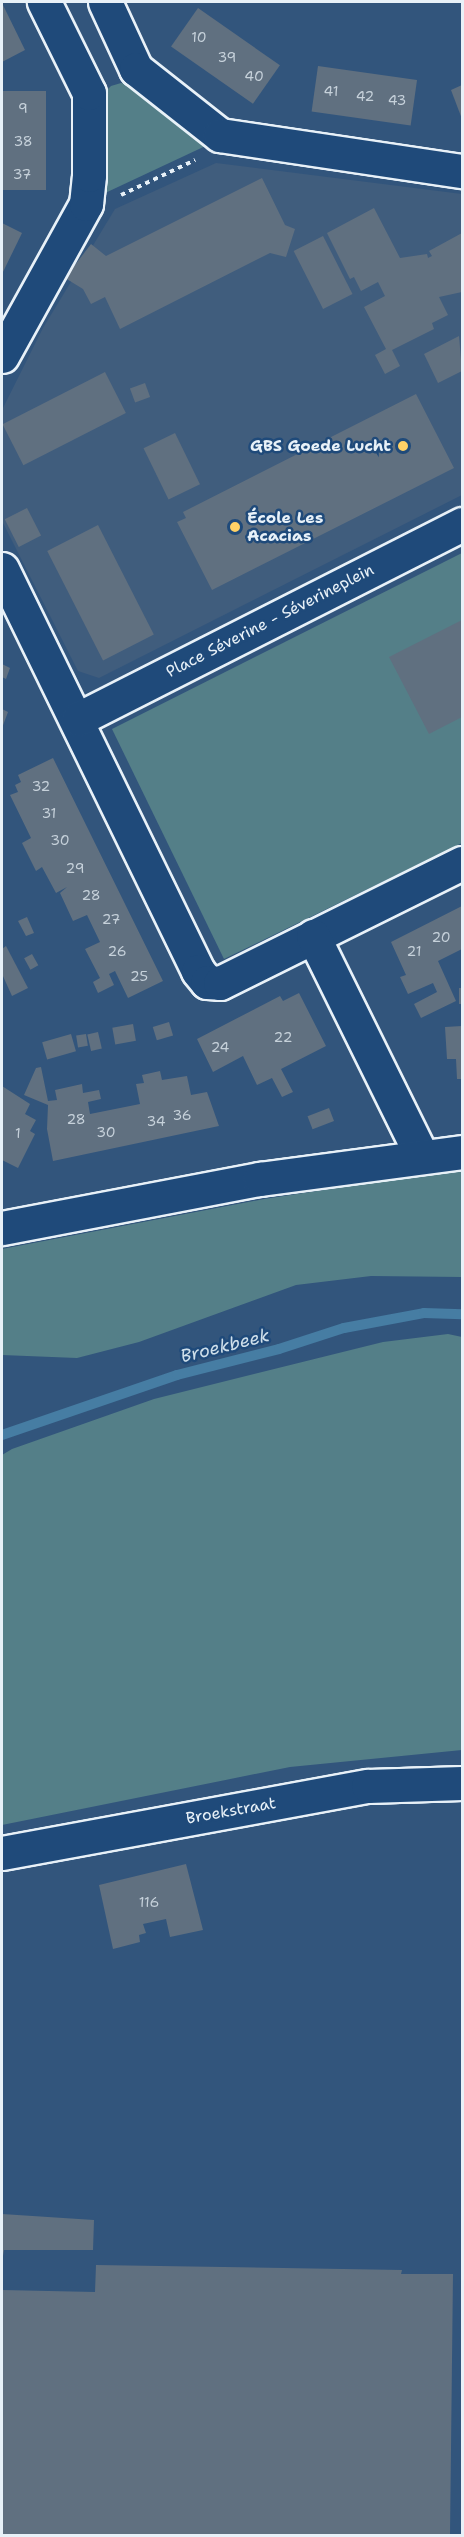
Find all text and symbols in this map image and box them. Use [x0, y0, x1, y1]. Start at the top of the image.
house number: 10 [191, 29, 207, 45]
house number: 39 [218, 49, 236, 65]
house number: 40 [244, 68, 264, 84]
house number: 41 [324, 83, 338, 99]
house number: 42 [356, 88, 374, 104]
house number: 43 [388, 92, 406, 108]
house number: 9 [18, 100, 28, 116]
house number: 38 [13, 133, 33, 149]
house number: 37 [13, 166, 31, 182]
place label: GBS Goede Lucht [250, 436, 391, 456]
marker: GBS Goede Lucht [396, 439, 410, 453]
place label: École Les Acacias [247, 508, 323, 546]
marker: École Les Acacias [228, 520, 242, 534]
street label: Place Séverine - Séverineplein [163, 560, 377, 682]
house number: 32 [32, 778, 50, 794]
house number: 31 [42, 805, 56, 821]
house number: 30 [50, 832, 70, 848]
house number: 29 [66, 860, 84, 876]
house number: 28 [81, 887, 101, 903]
house number: 27 [102, 911, 120, 927]
house number: 20 [431, 929, 451, 945]
house number: 26 [108, 943, 126, 959]
house number: 21 [407, 943, 421, 959]
house number: 25 [130, 968, 148, 984]
house number: 22 [274, 1029, 292, 1045]
house number: 24 [211, 1039, 229, 1055]
house number: 36 [172, 1107, 192, 1123]
house number: 28 [66, 1111, 86, 1127]
house number: 34 [146, 1113, 166, 1129]
house number: 30 [96, 1124, 116, 1140]
house number: 1 [15, 1125, 21, 1141]
water label: Broekbeek [178, 1325, 272, 1367]
street label: Broekstraat [184, 1794, 278, 1828]
house number: 116 [139, 1894, 159, 1910]

